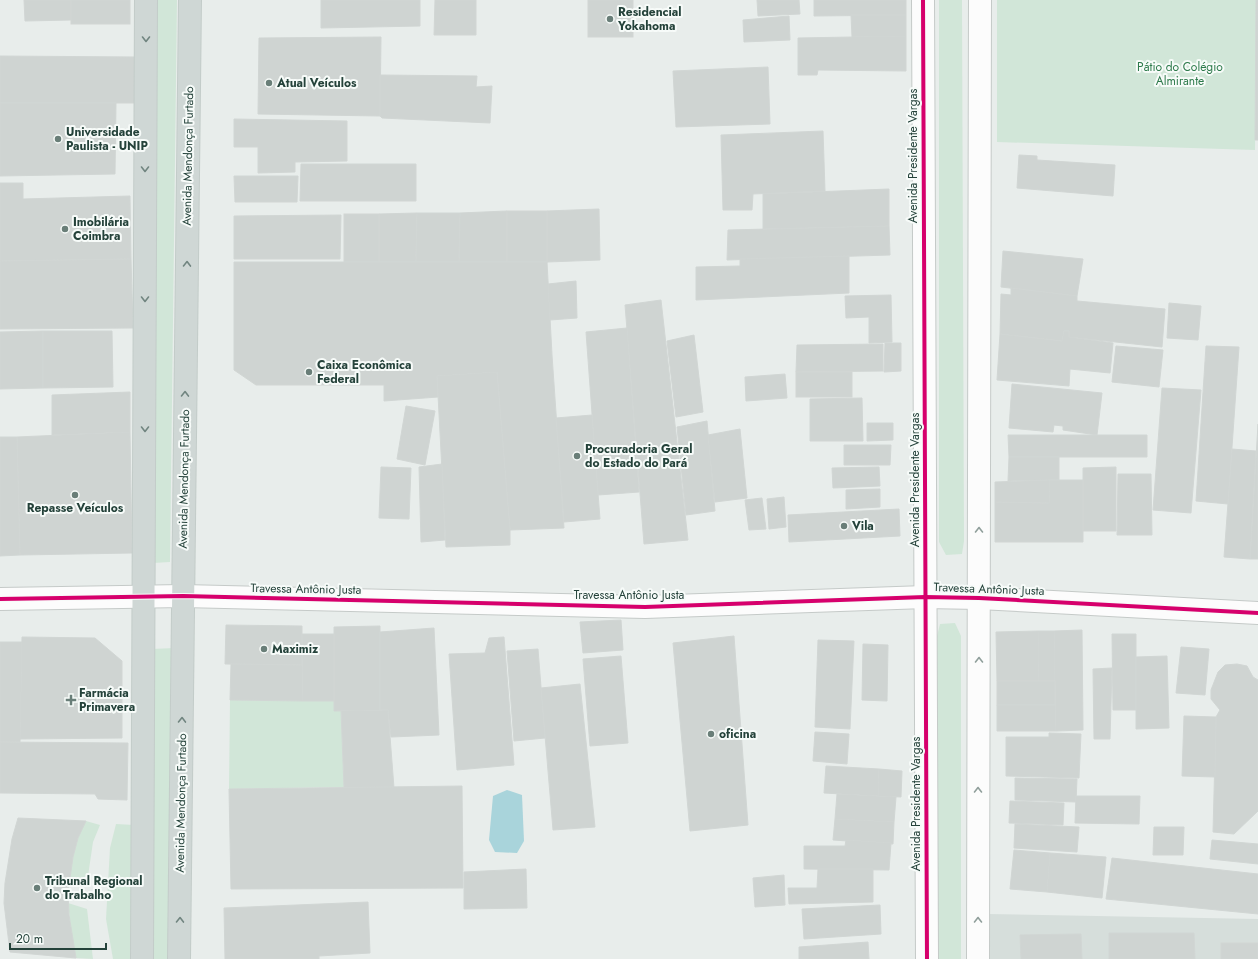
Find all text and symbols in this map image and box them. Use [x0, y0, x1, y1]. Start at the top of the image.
place label: Residencial Yokahoma [617, 3, 682, 35]
marker: Residencial Yokahoma [605, 14, 615, 24]
one-way arrow [142, 36, 150, 42]
park label: Pátio do Colégio Almirante [1137, 58, 1223, 90]
place label: Atual Veículos [276, 74, 357, 92]
marker: Atual Veículos [264, 78, 274, 88]
street label: Avenida Mendonça Furtado [178, 86, 198, 226]
street label: Avenida Presidente Vargas [904, 89, 922, 223]
place label: Universidade Paulista - UNIP [66, 123, 148, 155]
marker: Universidade Paulista - UNIP [53, 134, 63, 144]
one-way arrow [141, 166, 149, 172]
place label: Imobilária Coimbra [73, 213, 129, 245]
marker: Imobilária Coimbra [60, 224, 70, 234]
one-way arrow [183, 261, 191, 267]
one-way arrow [141, 296, 149, 302]
place label: Caixa Econômica Federal [317, 356, 411, 388]
marker: Caixa Econômica Federal [304, 367, 314, 377]
one-way arrow [181, 391, 189, 397]
street label: Avenida Mendonça Furtado [174, 409, 194, 549]
street label: Avenida Presidente Vargas [906, 413, 924, 547]
one-way arrow [141, 426, 149, 432]
place label: Procuradoria Geral do Estado do Pará [585, 440, 692, 472]
marker: Procuradoria Geral do Estado do Pará [572, 451, 582, 461]
marker: Repasse Veículos [70, 490, 80, 500]
place label: Repasse Veículos [27, 499, 124, 517]
place label: Vila [851, 517, 874, 535]
marker: Vila [839, 521, 849, 531]
one-way arrow [975, 527, 983, 533]
street label: Travessa Antônio Justa [933, 578, 1045, 600]
street label: Travessa Antônio Justa [251, 579, 362, 599]
street label: Travessa Antônio Justa [574, 586, 685, 604]
place label: Maximiz [272, 640, 319, 658]
marker: Maximiz [259, 644, 269, 654]
one-way arrow [975, 657, 983, 663]
place label: Farmácia Primavera [79, 684, 135, 716]
marker: Farmácia Primavera [66, 695, 76, 705]
one-way arrow [178, 717, 186, 723]
place label: oficina [719, 725, 756, 743]
marker: oficina [706, 729, 716, 739]
street label: Avenida Mendonça Furtado [171, 733, 191, 873]
street label: Avenida Presidente Vargas [907, 737, 925, 871]
one-way arrow [974, 787, 982, 793]
place label: Tribunal Regional do Trabalho [45, 872, 143, 904]
marker: Tribunal Regional do Trabalho [32, 883, 42, 893]
one-way arrow [176, 917, 184, 923]
one-way arrow [974, 917, 982, 923]
scale bar [10, 925, 106, 951]
text: 20 m [16, 930, 43, 948]

